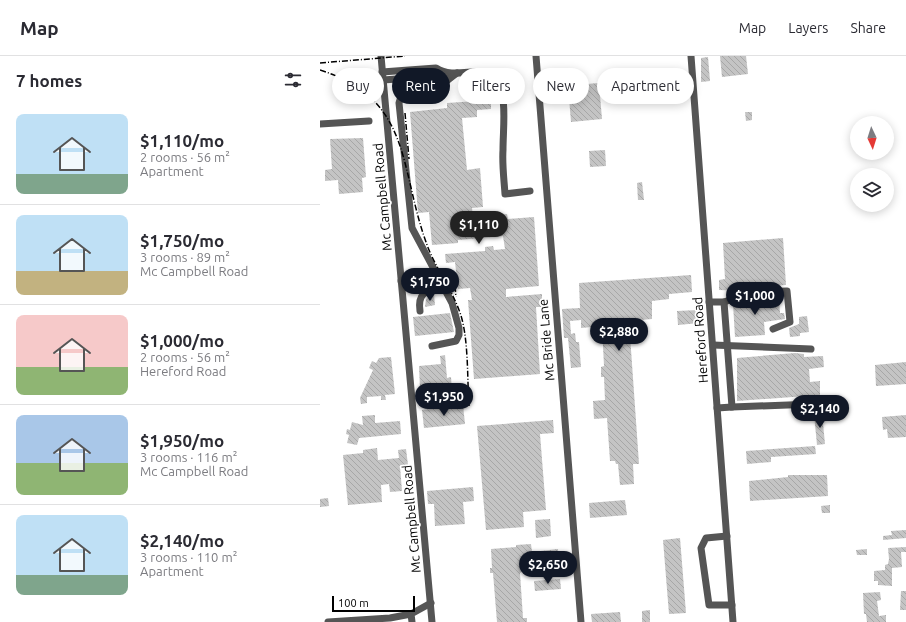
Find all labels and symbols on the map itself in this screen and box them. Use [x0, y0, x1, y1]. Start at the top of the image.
north arrow [850, 116, 894, 160]
street label: Mc Campbell Road [370, 142, 394, 252]
pin: $1,110 [446, 211, 512, 245]
pin: $1,750 [397, 268, 463, 302]
pin: $1,000 [722, 282, 788, 316]
street label: Hereford Road [690, 296, 710, 384]
street label: Mc Bride Lane [535, 298, 557, 382]
pin: $2,880 [586, 318, 652, 352]
pin: $1,950 [411, 383, 477, 417]
pin: $2,140 [787, 395, 853, 429]
street label: Mc Campbell Road [399, 464, 423, 574]
pin: $2,650 [515, 551, 581, 585]
scale bar [332, 594, 415, 613]

